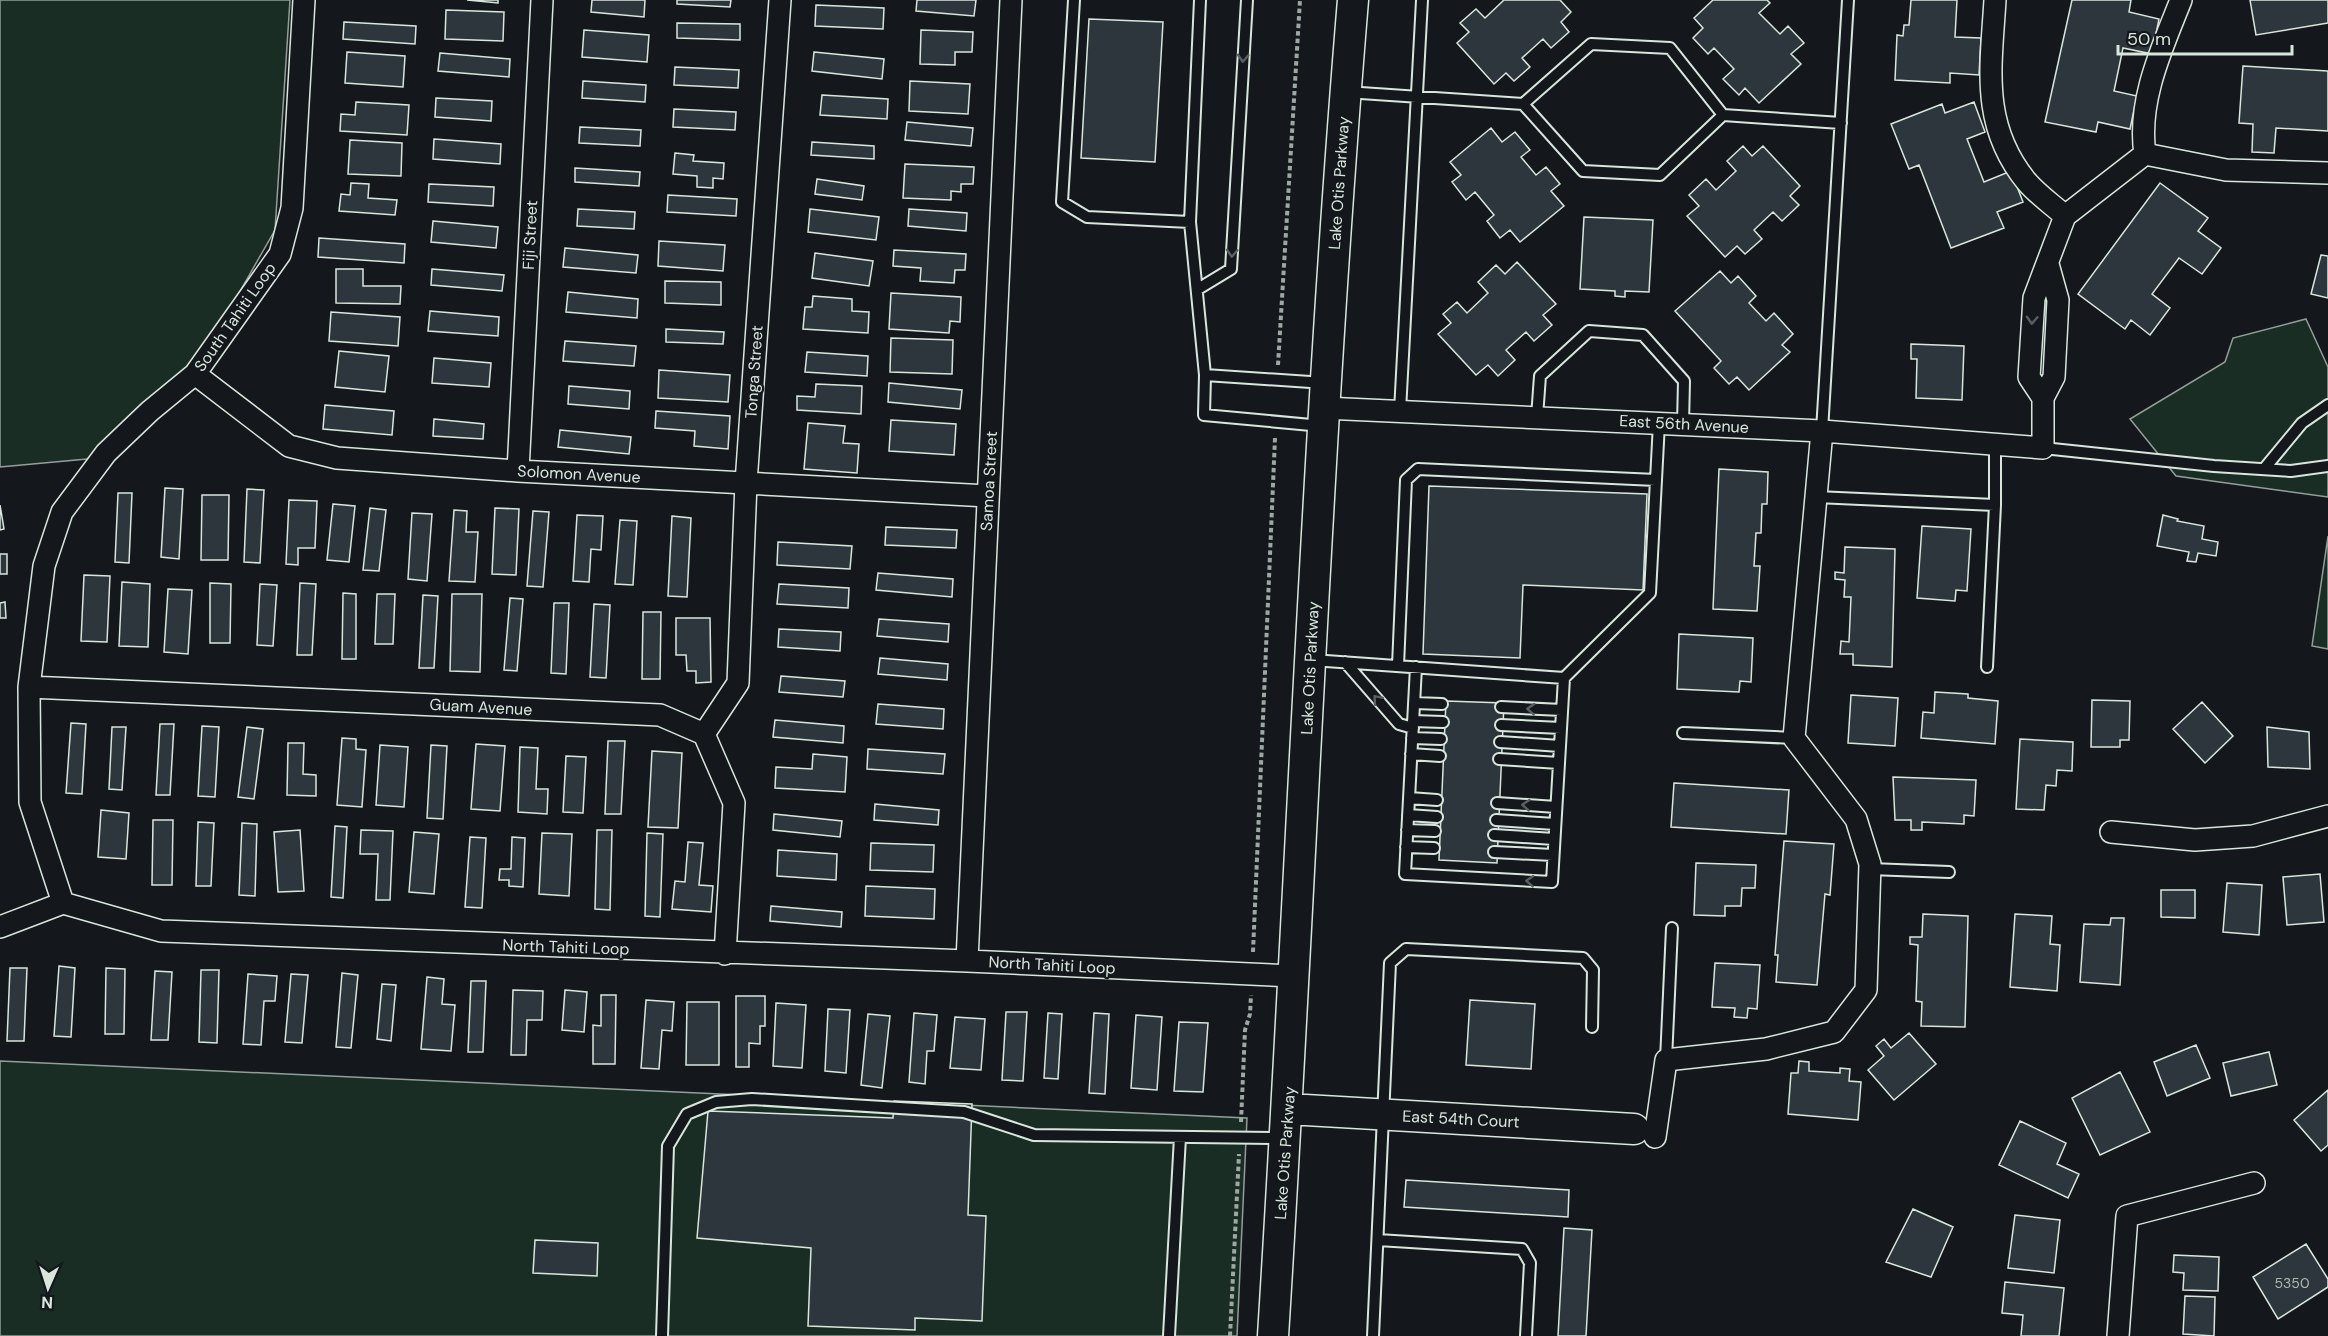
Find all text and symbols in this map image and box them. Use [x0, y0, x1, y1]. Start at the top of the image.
scale bar [2118, 18, 2292, 56]
text: 50 m [2127, 27, 2171, 51]
one-way arrow [1237, 54, 1250, 63]
street label: Lake Otis Parkway [1324, 116, 1354, 250]
street label: Fiji Street [518, 200, 542, 270]
one-way arrow [1225, 249, 1238, 258]
street label: South Tahiti Loop [189, 258, 281, 376]
one-way arrow [2026, 315, 2039, 324]
street label: Tonga Street [740, 325, 768, 419]
street label: East 56th Avenue [1619, 410, 1749, 438]
street label: Samoa Street [976, 430, 1002, 532]
street label: Solomon Avenue [517, 460, 641, 488]
street label: Lake Otis Parkway [1296, 601, 1324, 735]
street label: Guam Avenue [429, 694, 533, 720]
one-way arrow [1373, 695, 1384, 706]
one-way arrow [1527, 702, 1536, 715]
one-way arrow [1522, 799, 1531, 812]
one-way arrow [1525, 874, 1534, 887]
street label: North Tahiti Loop [502, 934, 630, 960]
street label: North Tahiti Loop [988, 951, 1116, 979]
street label: Lake Otis Parkway [1270, 1086, 1300, 1220]
street label: East 54th Court [1402, 1105, 1520, 1133]
north arrow [18, 1258, 78, 1318]
house number: 5350 [2275, 1274, 2309, 1292]
text: N [41, 1292, 54, 1313]

